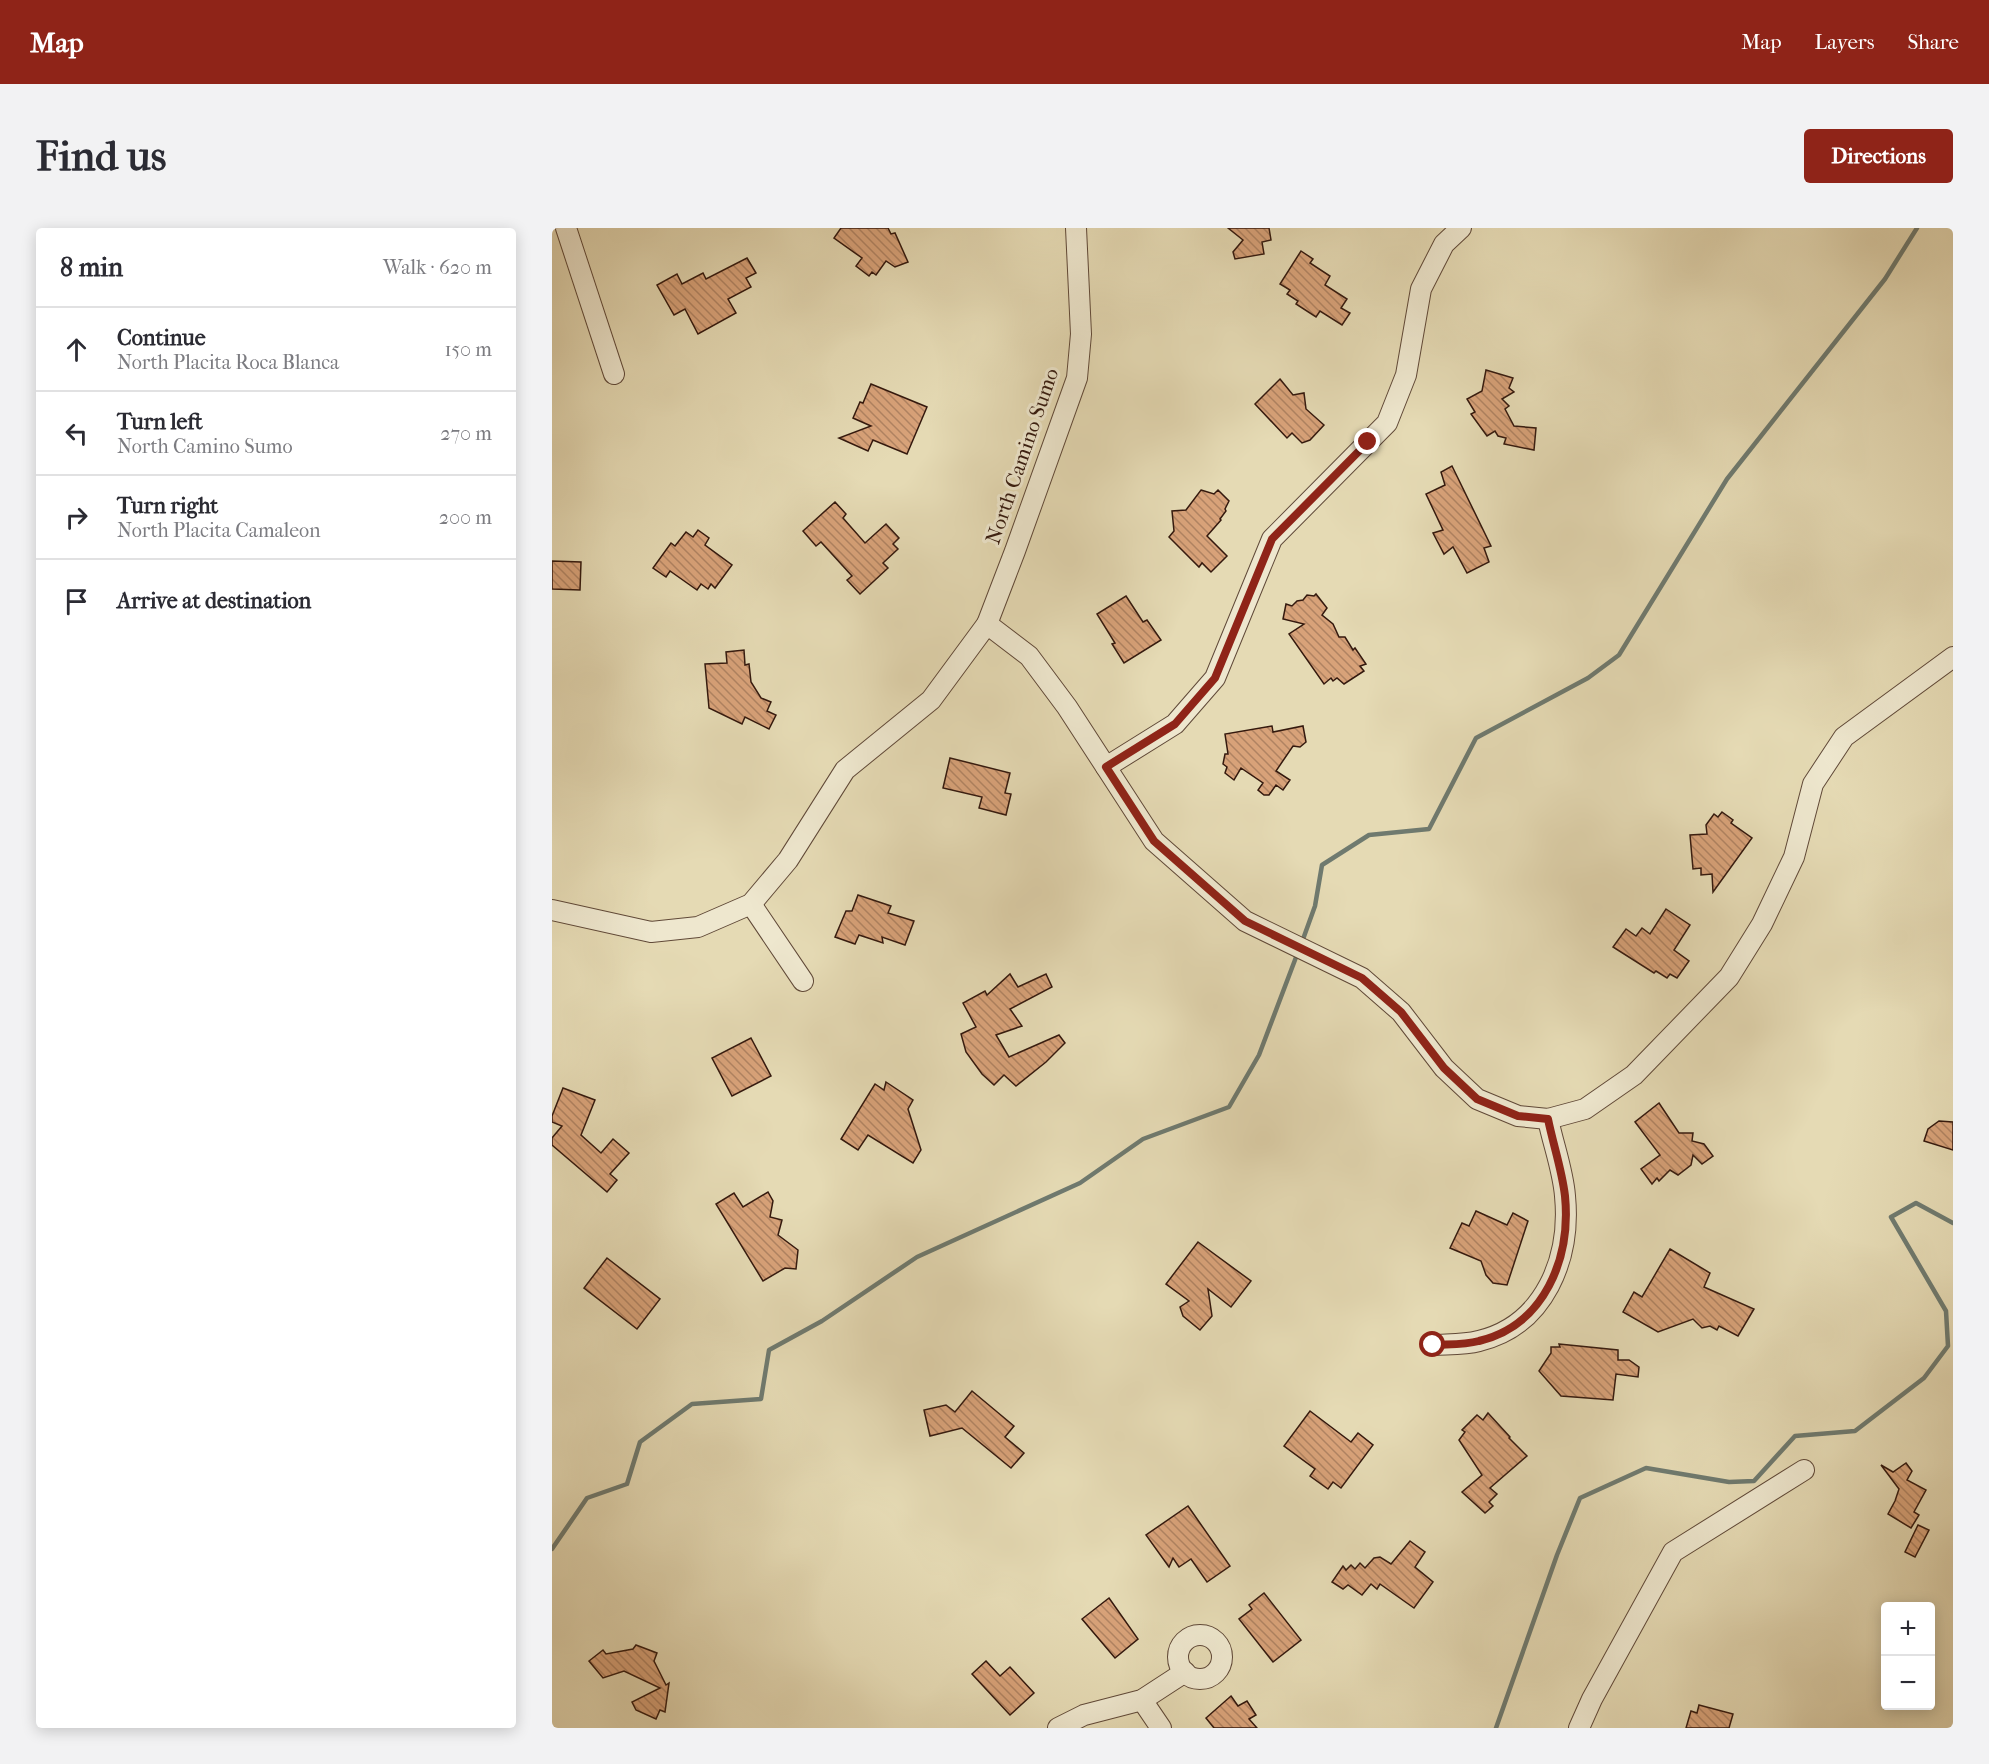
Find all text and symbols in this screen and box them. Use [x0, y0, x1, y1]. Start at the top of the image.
text: Map [30, 26, 84, 59]
text: Map [1741, 30, 1782, 54]
text: Layers [1815, 30, 1874, 54]
text: Share [1907, 30, 1959, 54]
button: Directions [1804, 129, 1953, 183]
text: Find us [36, 132, 166, 181]
text: 8 min [60, 252, 123, 283]
text: Walk · 620 m [383, 256, 492, 279]
text: Continue [117, 325, 206, 351]
icon: ahead [60, 333, 93, 366]
text: 150 m [444, 338, 492, 361]
text: North Placita Roca Blanca [117, 351, 339, 374]
street label: North Camino Sumo [981, 365, 1063, 547]
text: Turn left [117, 409, 203, 435]
icon: left [60, 417, 93, 450]
text: 270 m [440, 422, 492, 445]
route end [1354, 428, 1380, 454]
text: North Camino Sumo [117, 435, 293, 458]
text: Turn right [117, 493, 218, 519]
icon: right [60, 501, 93, 534]
text: 200 m [439, 506, 492, 529]
text: North Placita Camaleon [117, 519, 321, 542]
icon: arrive [60, 585, 93, 618]
text: Arrive at destination [117, 588, 311, 614]
route start [1419, 1331, 1445, 1357]
map controls [1881, 1602, 1935, 1710]
button: + [1881, 1602, 1935, 1656]
button: − [1881, 1656, 1935, 1710]

